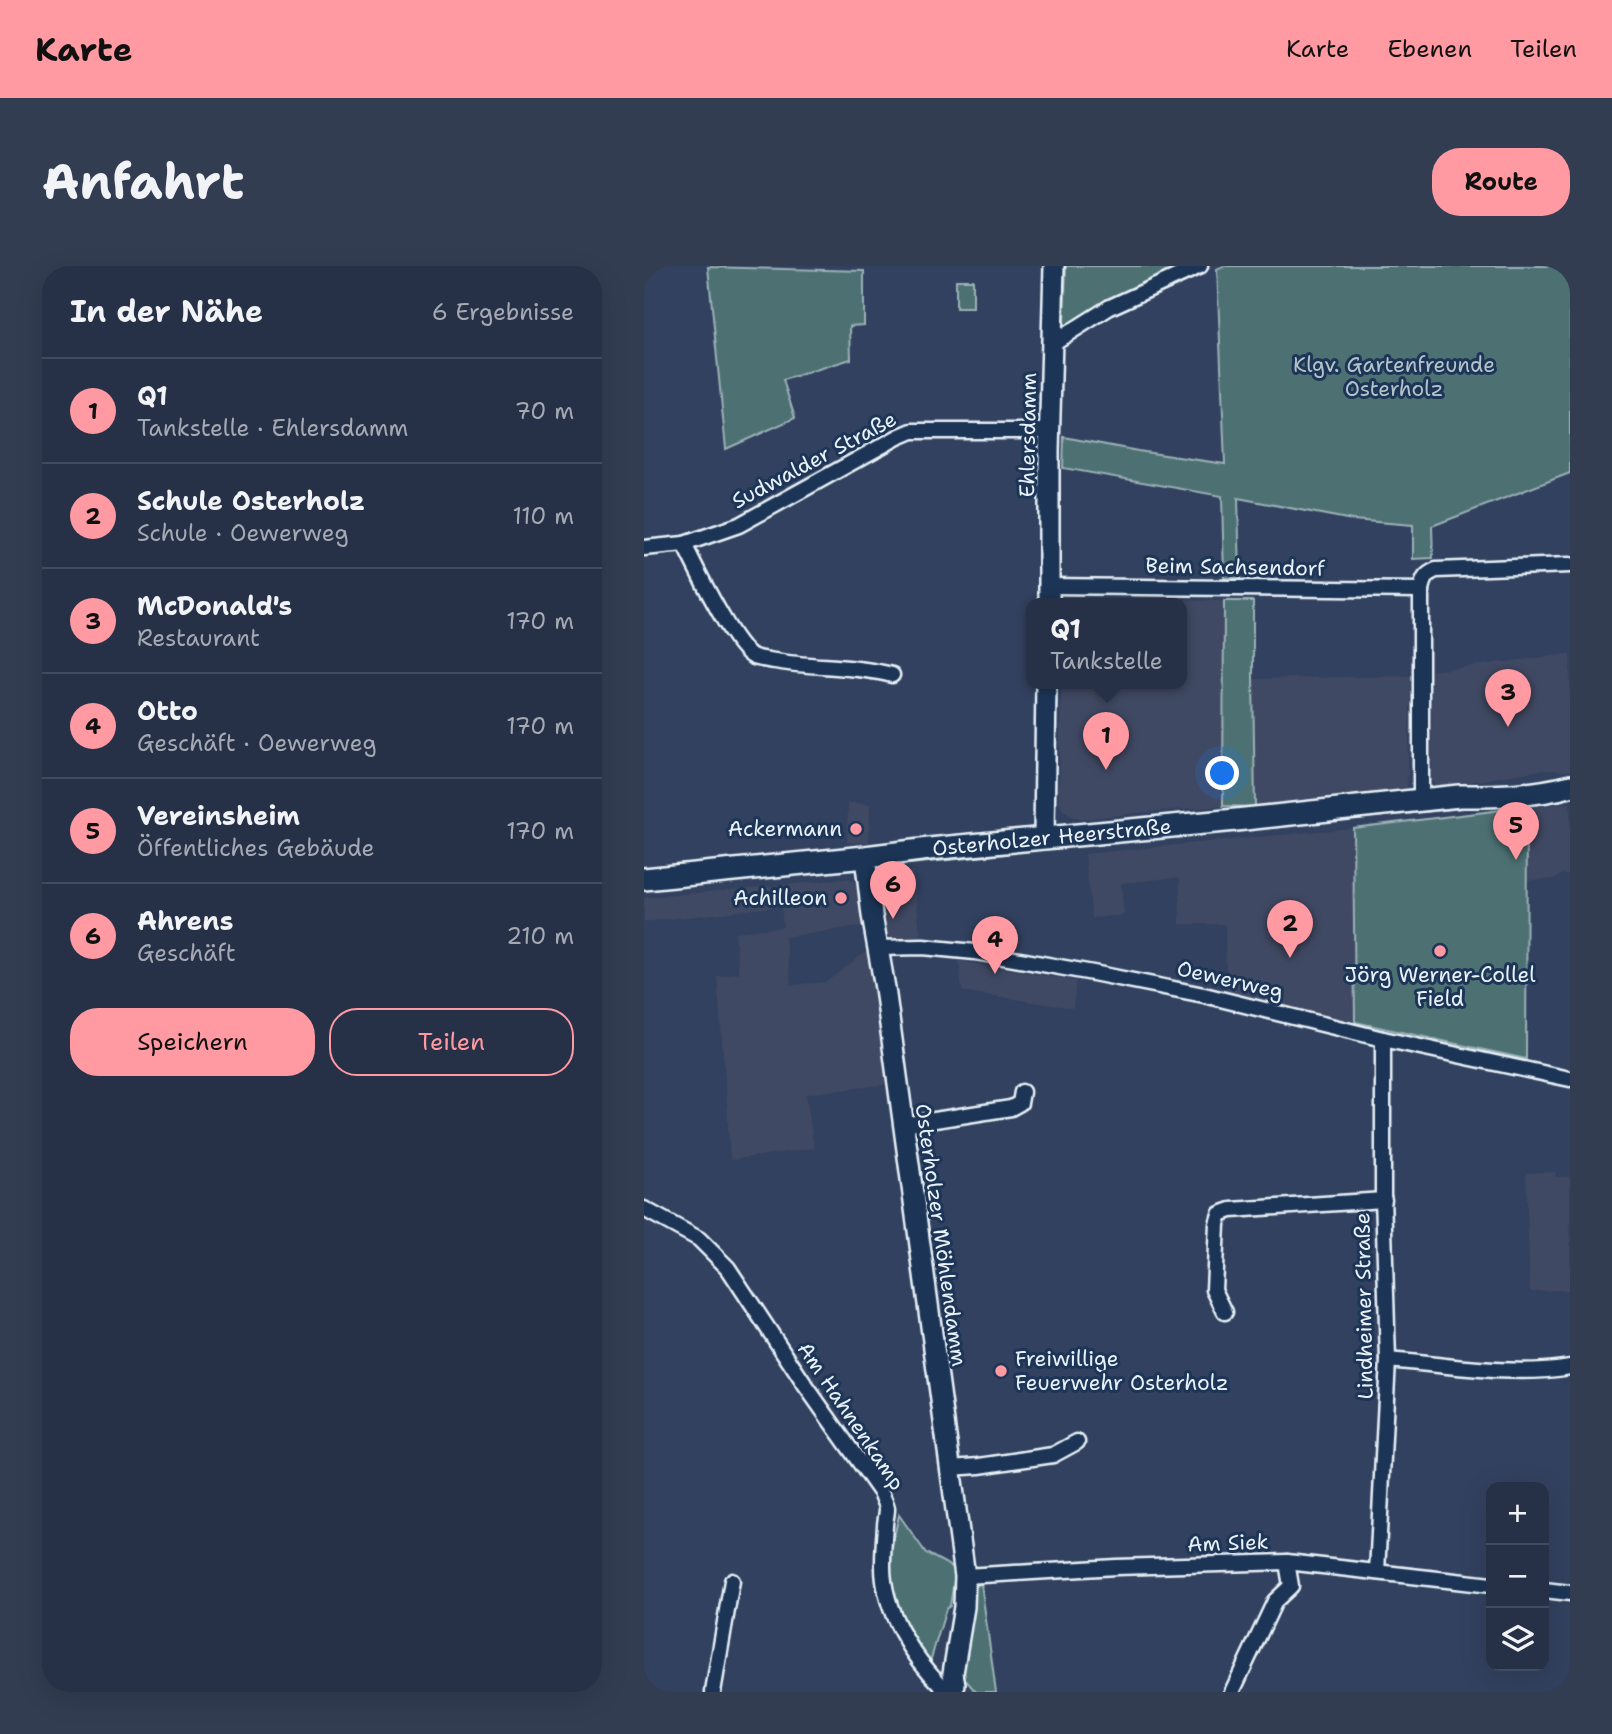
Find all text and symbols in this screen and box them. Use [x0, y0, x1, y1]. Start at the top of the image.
text: Karte [35, 27, 132, 72]
text: Karte [1286, 33, 1349, 65]
text: Ebenen [1387, 33, 1472, 65]
text: Teilen [1510, 33, 1577, 65]
button: Route [1432, 148, 1570, 216]
text: Anfahrt [42, 149, 244, 215]
text: In der Nähe [70, 291, 263, 332]
text: 6 Ergebnisse [432, 297, 574, 327]
park label: Klgv. Gartenfreunde Osterholz [1293, 351, 1495, 403]
street label: Ehlersdamm [1013, 372, 1043, 498]
text: Q1 [137, 378, 168, 413]
text: 1 [88, 396, 98, 426]
text: 70 m [515, 396, 574, 426]
street label: Sudwalder Straße [727, 405, 901, 515]
text: Tankstelle · Ehlersdamm [137, 413, 408, 443]
text: Schule Osterholz [137, 483, 365, 518]
text: 2 [85, 501, 101, 531]
text: 110 m [512, 501, 574, 531]
text: Schule · Oewerweg [137, 518, 349, 548]
street label: Beim Sachsendorf [1145, 551, 1325, 583]
text: McDonald's [137, 588, 292, 623]
popup [1026, 598, 1187, 689]
text: 3 [85, 606, 101, 636]
text: 170 m [506, 606, 574, 636]
text: Q1 [1050, 611, 1081, 646]
text: Restaurant [137, 623, 260, 653]
text: Tankstelle [1050, 646, 1163, 676]
pin: 3 [1485, 669, 1531, 727]
text: Otto [137, 693, 198, 728]
text: 4 [85, 711, 101, 741]
text: 170 m [506, 711, 574, 741]
pin: 1 [1083, 712, 1129, 770]
text: Geschäft · Oewerweg [137, 728, 377, 758]
your location [1205, 756, 1239, 790]
text: Vereinsheim [137, 798, 300, 833]
pin: 5 [1493, 802, 1539, 860]
street label: Osterholzer Heerstraße [931, 812, 1173, 863]
place label: Ackermann [728, 815, 842, 843]
text: 5 [86, 816, 100, 846]
text: 170 m [506, 816, 574, 846]
marker: Ackermann [848, 821, 864, 837]
text: Öffentliches Gebäude [137, 833, 375, 863]
pin: 6 [870, 861, 916, 919]
place label: Achilleon [733, 884, 827, 912]
marker: Achilleon [833, 890, 849, 906]
pin: 2 [1267, 900, 1313, 958]
text: Ahrens [137, 903, 233, 938]
pin: 4 [972, 916, 1018, 974]
text: 6 [85, 921, 101, 951]
text: 210 m [506, 921, 574, 951]
text: Geschäft [137, 938, 236, 968]
marker: Jörg Werner-Collel Field [1432, 943, 1448, 959]
street label: Oewerweg [1174, 954, 1286, 1006]
place label: Jörg Werner-Collel Field [1344, 961, 1536, 1013]
button: Speichern [70, 1008, 315, 1076]
button: Teilen [329, 1008, 574, 1076]
street label: Osterholzer Möhlendamm [909, 1102, 973, 1368]
street label: Lindheimer Straße [1348, 1212, 1380, 1400]
street label: Am Hahnenkamp [791, 1336, 911, 1496]
place label: Freiwillige Feuerwehr Osterholz [1015, 1345, 1229, 1397]
marker: Freiwillige Feuerwehr Osterholz [993, 1363, 1009, 1379]
map controls [1486, 1482, 1549, 1671]
button: + [1486, 1482, 1549, 1545]
street label: Am Siek [1187, 1528, 1269, 1558]
button: − [1486, 1545, 1549, 1608]
button: layers [1486, 1608, 1549, 1671]

